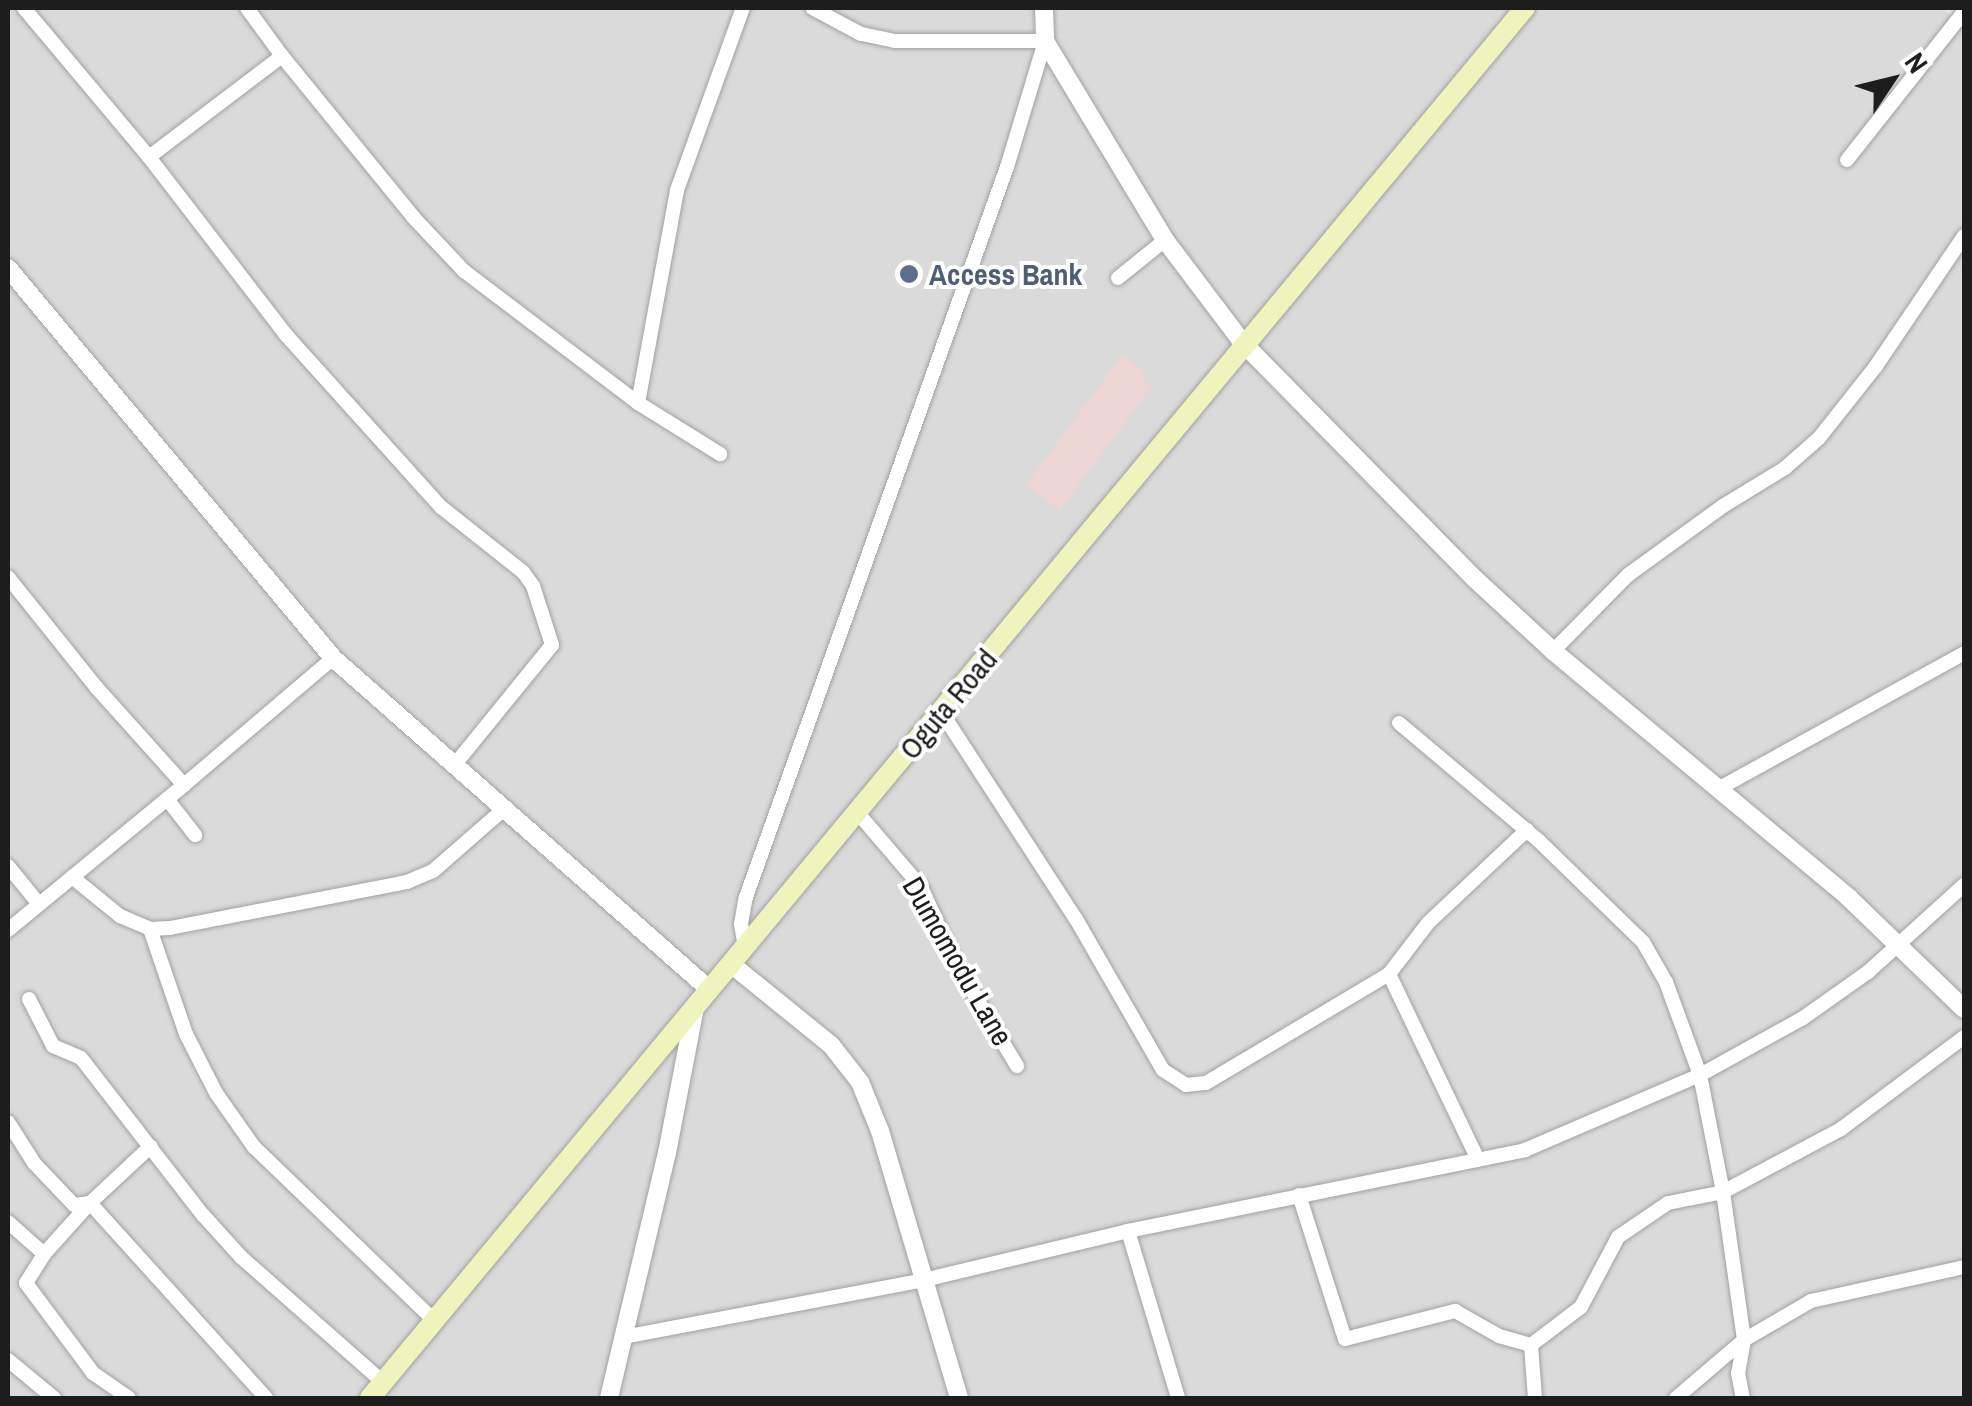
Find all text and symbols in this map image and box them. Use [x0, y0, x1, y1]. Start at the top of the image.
north arrow [1842, 30, 1942, 130]
text: N [1896, 45, 1937, 80]
place label: Access Bank [929, 256, 1082, 292]
marker: Access Bank [898, 263, 920, 285]
street label: Oguta Road [892, 642, 1004, 766]
street label: Dumomodu Lane [895, 870, 1021, 1052]

